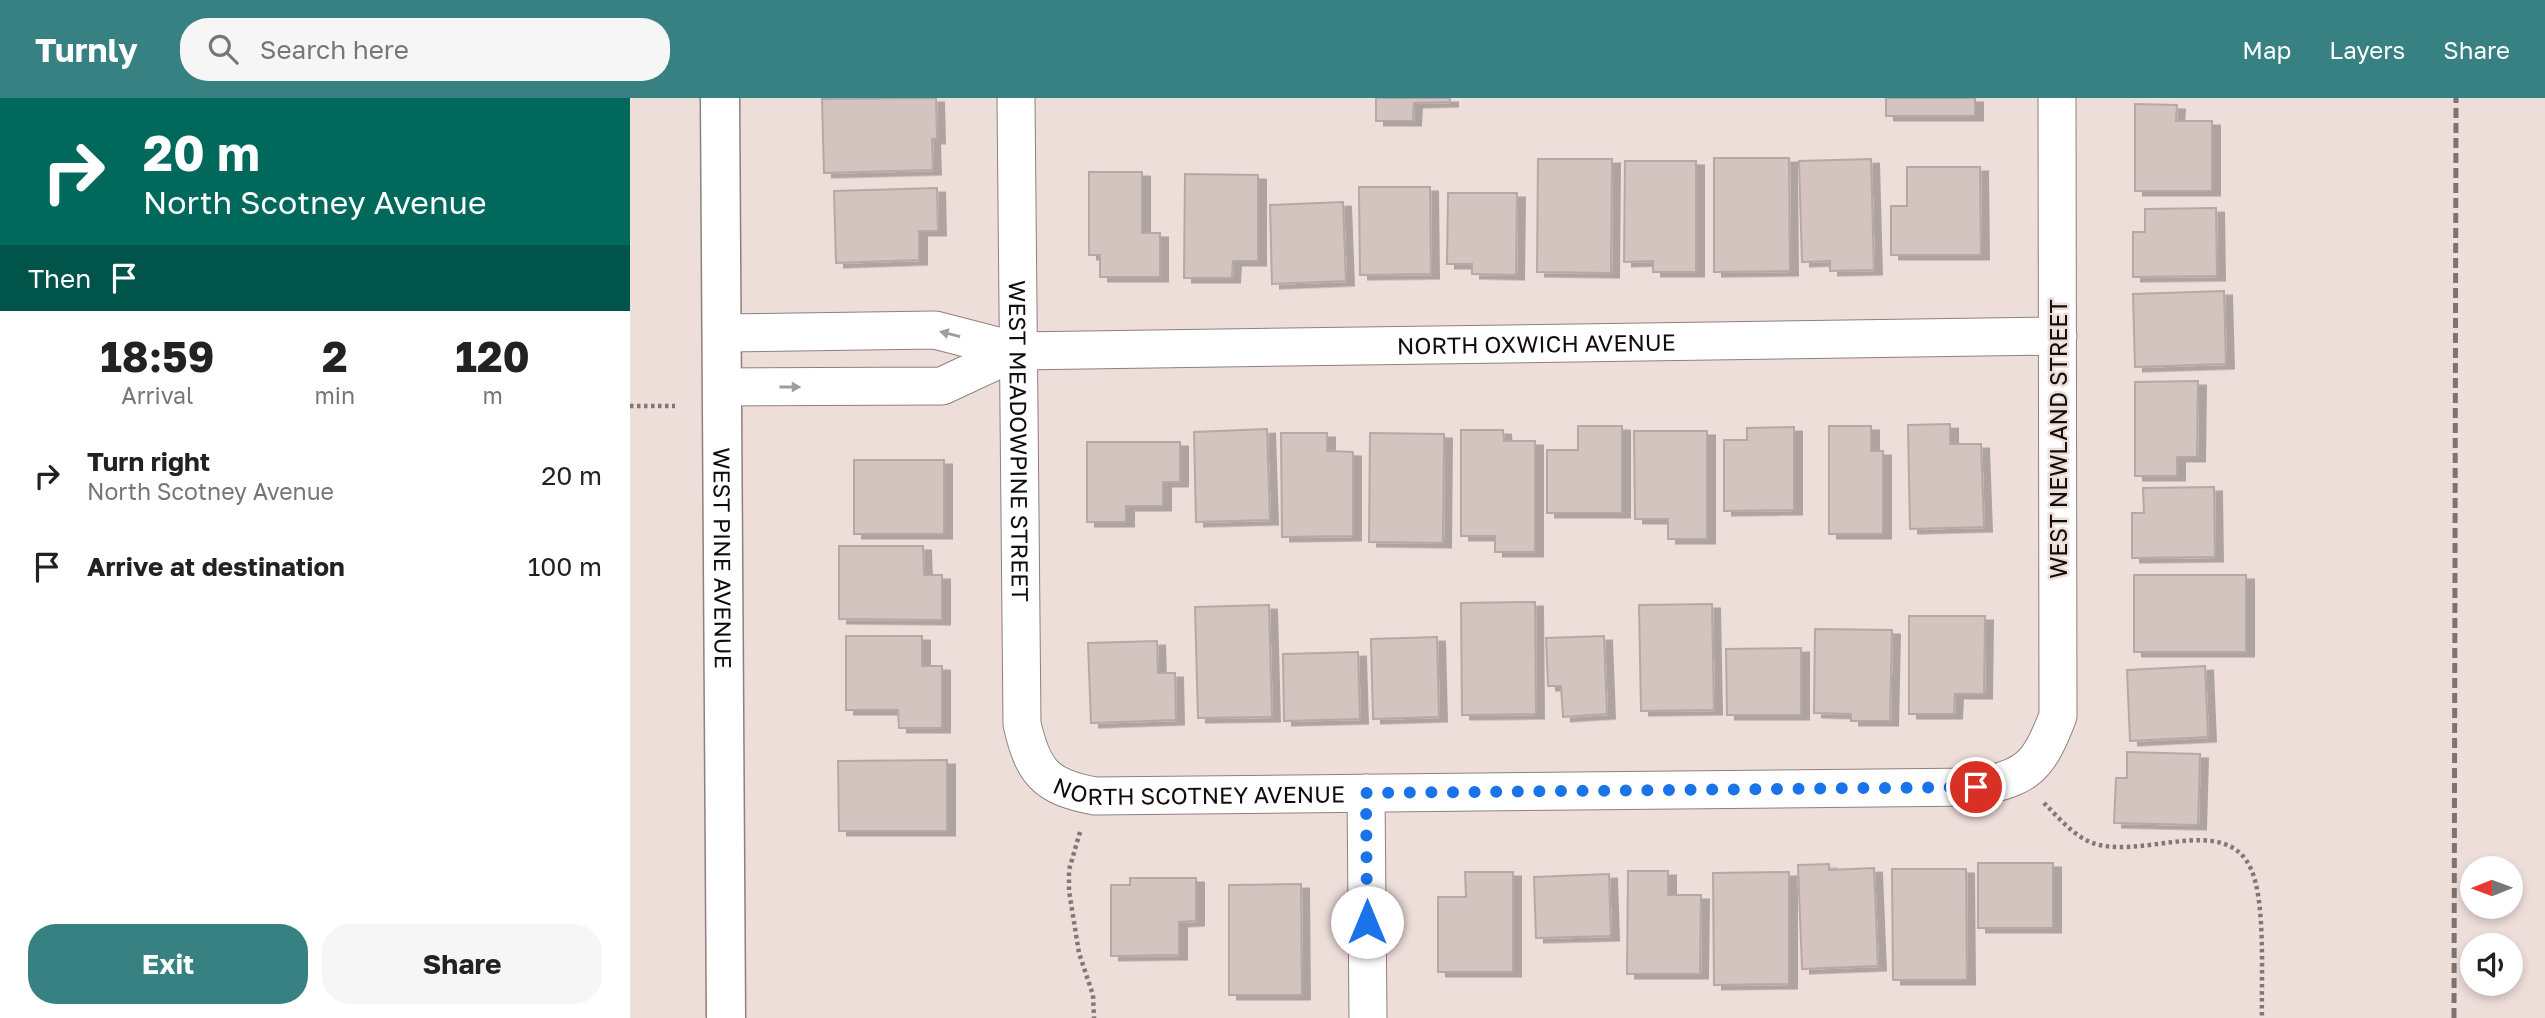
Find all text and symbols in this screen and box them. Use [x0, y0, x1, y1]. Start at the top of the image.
search box [180, 18, 670, 81]
text: Turnly [35, 30, 138, 69]
icon: search [204, 30, 242, 68]
text: Search here [260, 34, 409, 65]
text: Map [2242, 35, 2291, 64]
text: Layers [2329, 35, 2405, 64]
text: Share [2443, 35, 2510, 64]
text: 20 m [143, 123, 260, 182]
icon: right [28, 126, 119, 217]
text: North Scotney Avenue [143, 183, 487, 221]
icon: arrive [105, 259, 143, 297]
text: Then [28, 263, 91, 294]
street label: WEST MEADOWPINE STREET [1004, 280, 1035, 602]
street label: WEST NEWLAND STREET [2044, 299, 2072, 579]
one-way arrow [939, 328, 961, 339]
street label: NORTH OXWICH AVENUE [1397, 328, 1676, 360]
text: 18:59 [100, 331, 214, 381]
text: 2 [322, 331, 348, 381]
text: 120 [455, 331, 530, 381]
text: Arrival [121, 381, 193, 409]
text: min [315, 381, 355, 409]
text: m [482, 381, 503, 409]
one-way arrow [780, 381, 802, 393]
text: Turn right [87, 446, 210, 477]
street label: WEST PINE AVENUE [708, 447, 738, 669]
icon: right [28, 457, 66, 495]
text: 20 m [541, 460, 602, 491]
text: North Scotney Avenue [87, 477, 334, 505]
icon: arrive [28, 548, 66, 586]
text: Arrive at destination [87, 551, 345, 582]
text: 100 m [528, 551, 602, 582]
pin [1946, 757, 2006, 817]
icon: arrive [1957, 768, 1995, 806]
street label: NORTH SCOTNEY AVENUE [1049, 771, 1345, 810]
north arrow [2460, 856, 2524, 919]
map controls [2460, 856, 2523, 996]
position arrow [1330, 885, 1404, 959]
button: Exit [28, 924, 308, 1004]
button: Share [322, 924, 602, 1004]
button: sound [2460, 933, 2523, 996]

